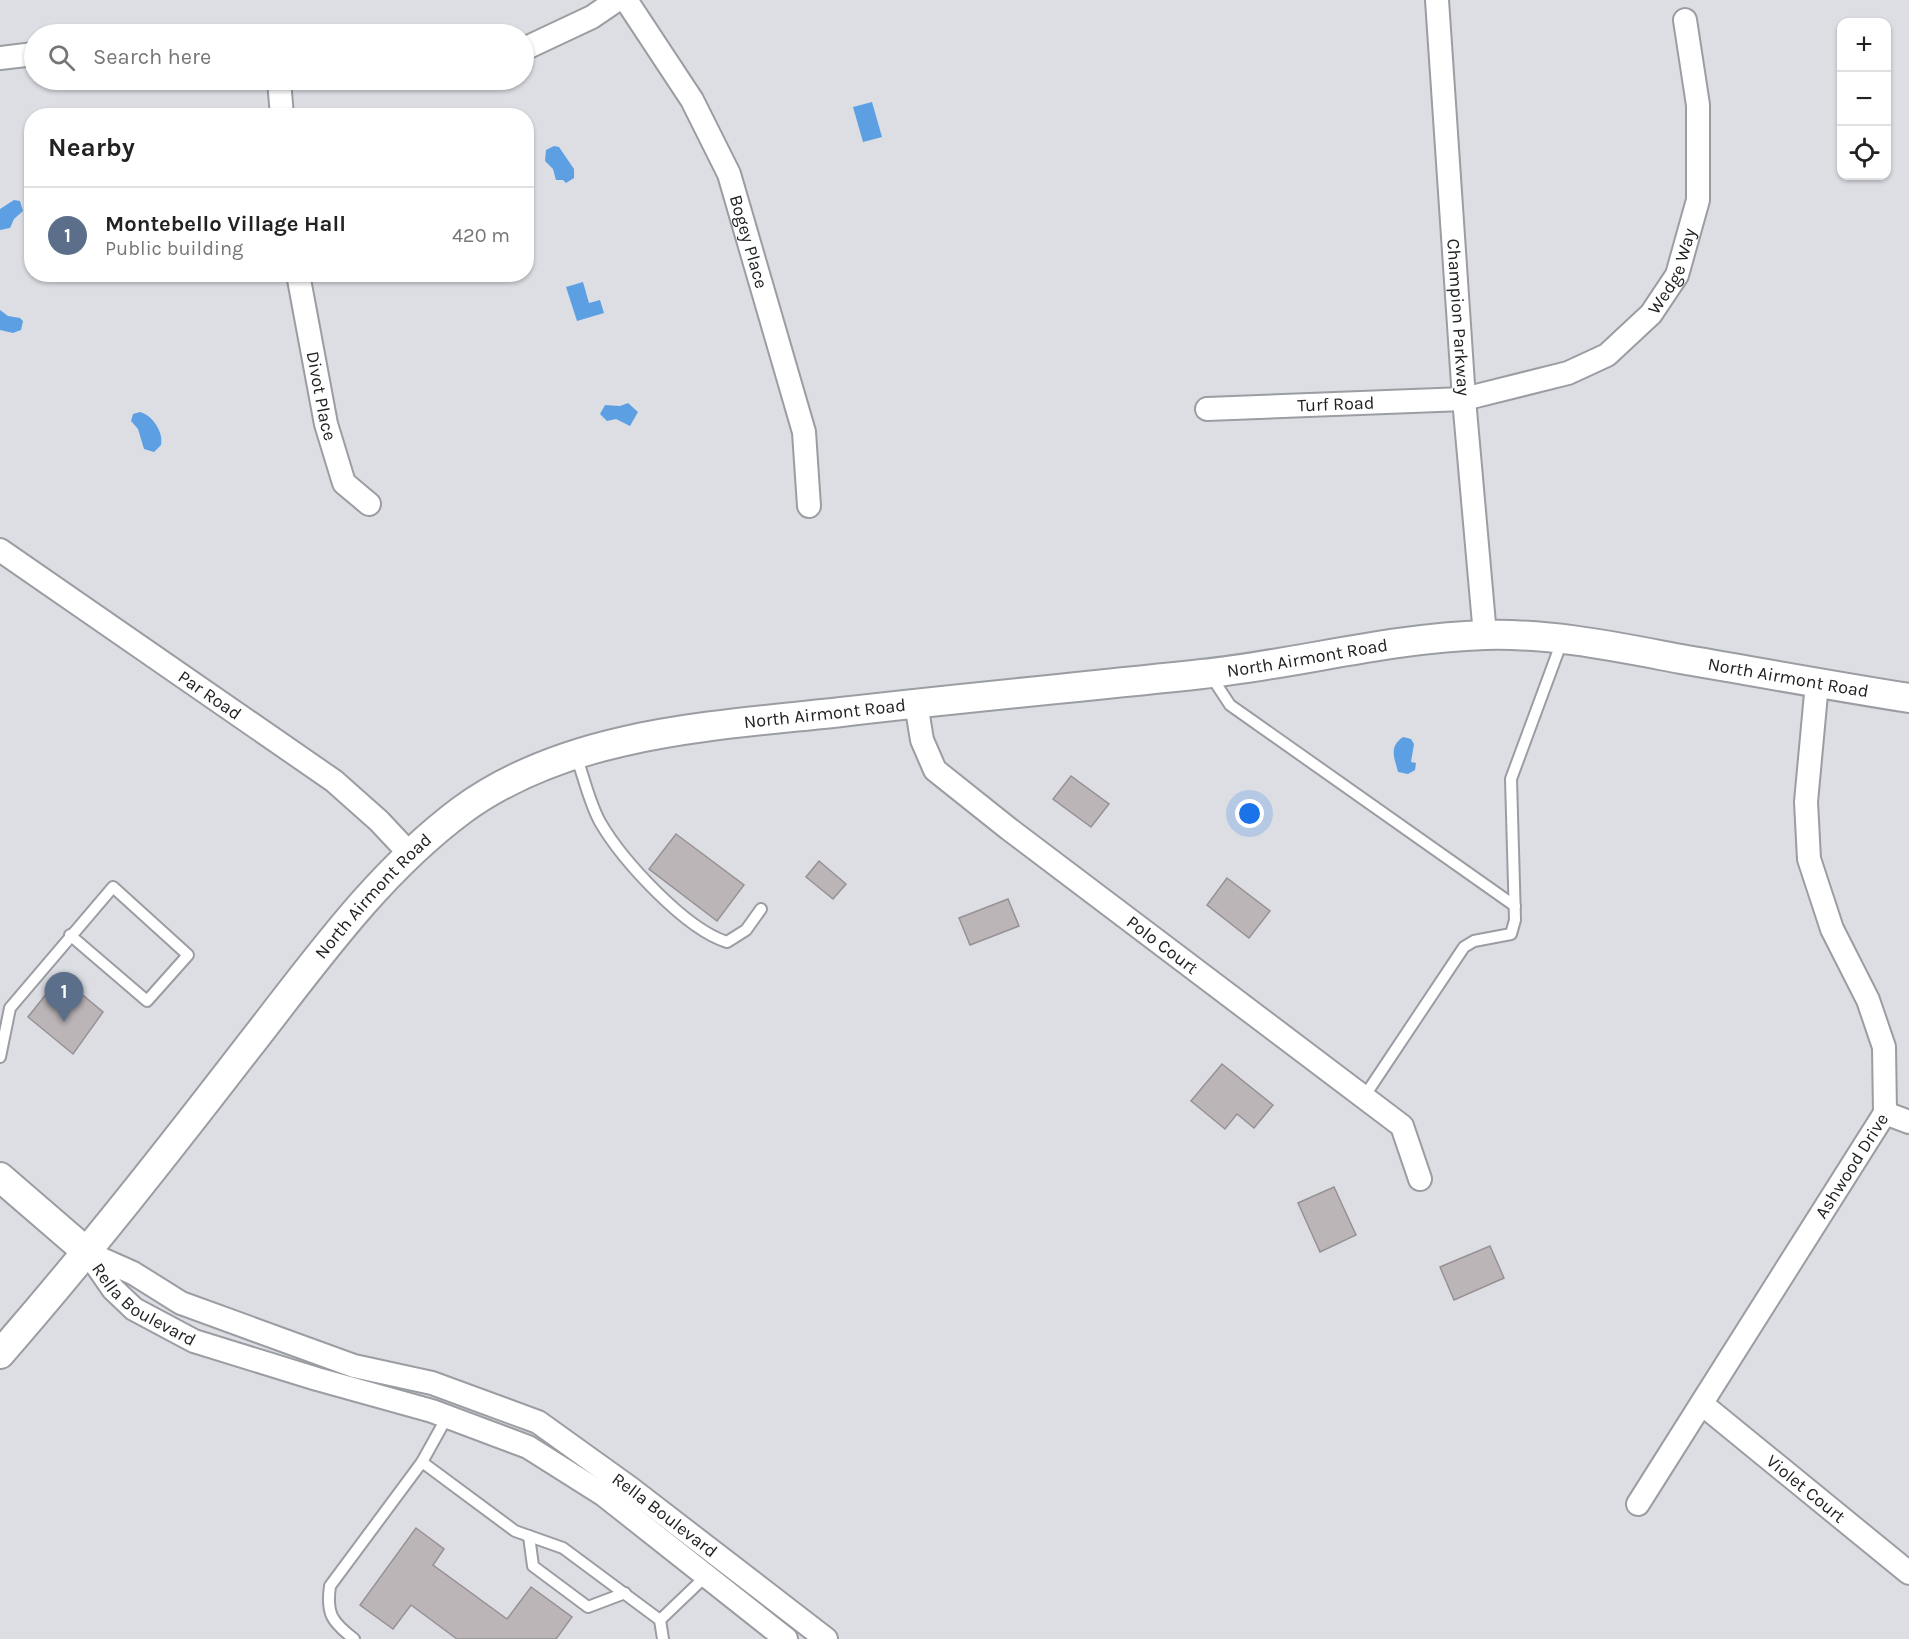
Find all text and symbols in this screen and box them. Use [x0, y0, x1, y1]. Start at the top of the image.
map controls [1837, 18, 1891, 180]
button: + [1837, 18, 1891, 72]
search box [24, 24, 534, 90]
icon: search [45, 41, 78, 74]
text: Search here [93, 44, 211, 70]
button: − [1837, 72, 1891, 126]
button: locate [1837, 126, 1891, 180]
text: Nearby [48, 132, 135, 163]
street label: Bogey Place [725, 192, 773, 291]
text: Montebello Village Hall [105, 211, 346, 237]
text: 1 [64, 224, 71, 247]
text: 420 m [452, 224, 510, 247]
street label: Wedge Way [1643, 225, 1701, 318]
text: Public building [105, 237, 243, 260]
street label: Champion Parkway [1442, 238, 1475, 397]
street label: Divot Place [302, 349, 341, 443]
street label: Turf Road [1297, 391, 1375, 416]
street label: North Airmont Road [1225, 634, 1389, 682]
street label: North Airmont Road [1706, 653, 1870, 702]
street label: Par Road [174, 665, 246, 725]
street label: North Airmont Road [743, 694, 907, 733]
your location [1235, 799, 1264, 828]
street label: North Airmont Road [310, 829, 436, 963]
street label: Polo Court [1122, 911, 1203, 979]
pin: 1 [44, 972, 84, 1022]
street label: Ashwood Drive [1810, 1109, 1893, 1223]
street label: Rella Boulevard [87, 1259, 200, 1351]
street label: Violet Court [1762, 1450, 1850, 1528]
street label: Rella Boulevard [608, 1468, 722, 1562]

